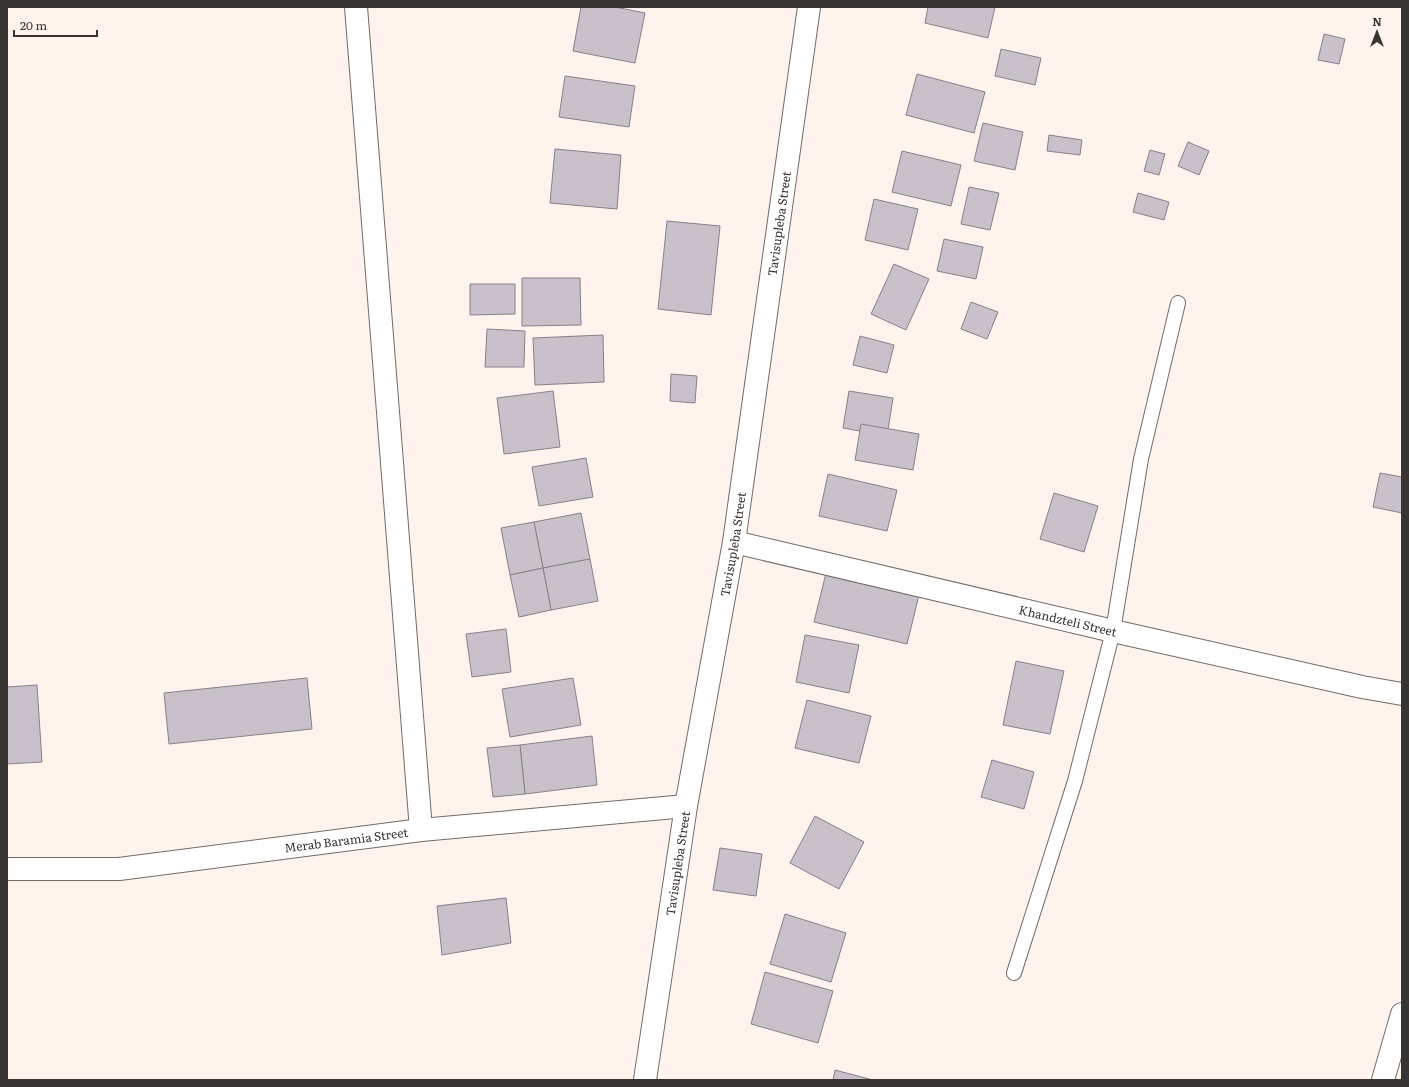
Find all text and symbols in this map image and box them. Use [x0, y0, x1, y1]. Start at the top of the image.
scale bar [14, 12, 97, 38]
north arrow [1357, 12, 1397, 52]
text: N [1372, 13, 1382, 29]
text: 20 m [20, 16, 47, 34]
street label: Tavisupleba Street [762, 170, 795, 277]
street label: Tavisupleba Street [715, 491, 750, 598]
street label: Khandzteli Street [1017, 600, 1119, 641]
street label: Tavisupleba Street [661, 810, 694, 917]
street label: Merab Baramia Street [283, 823, 409, 857]

